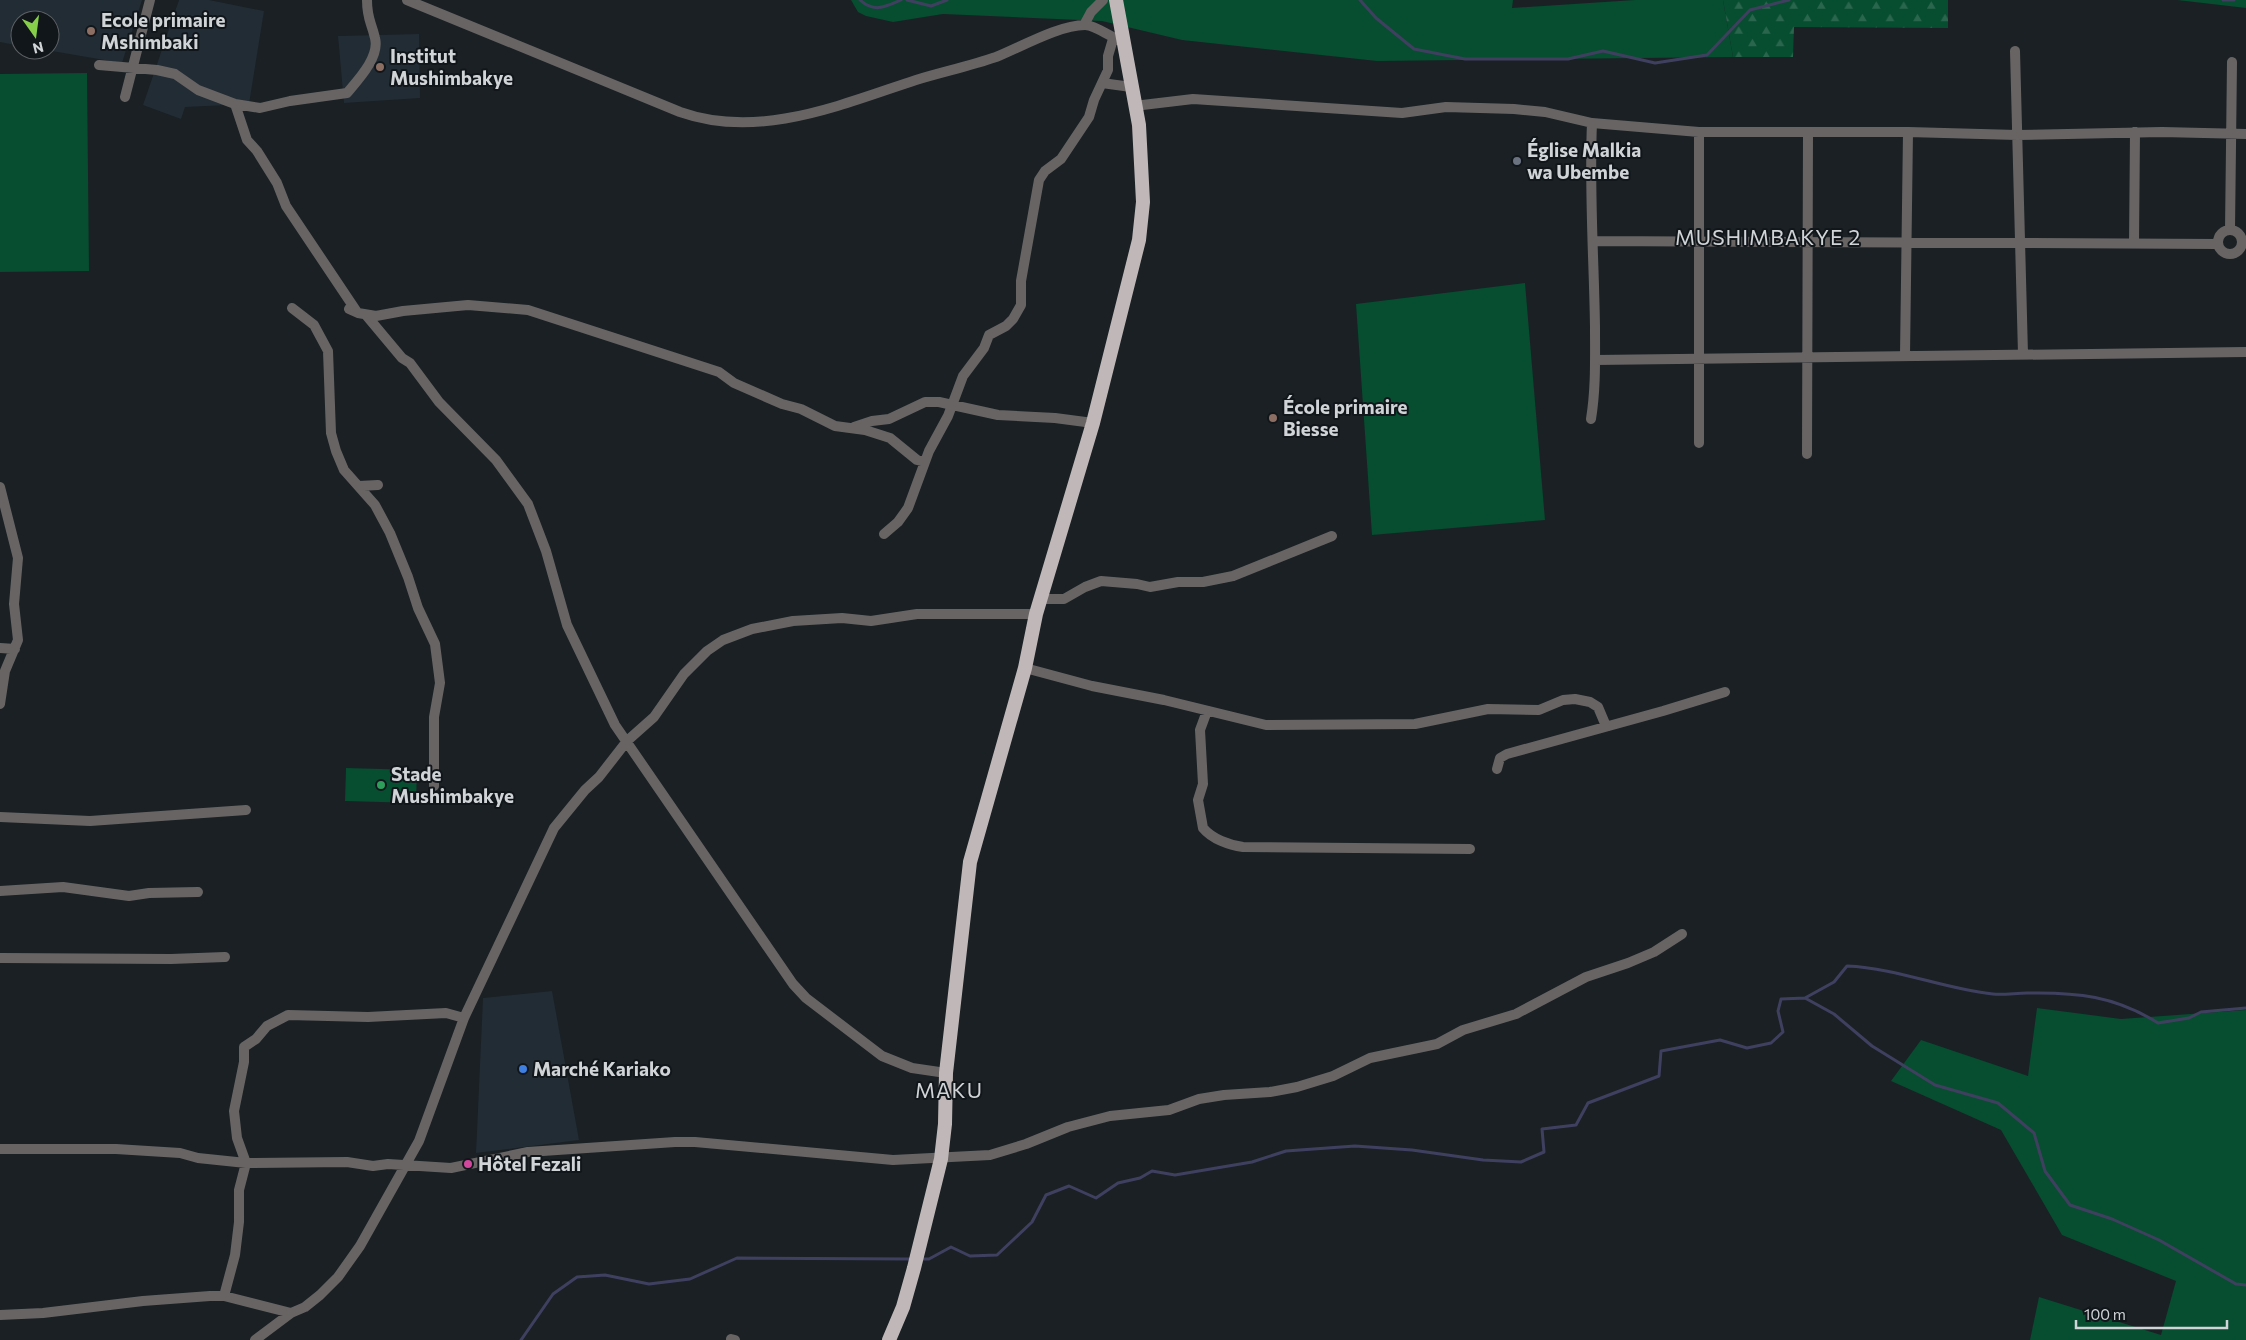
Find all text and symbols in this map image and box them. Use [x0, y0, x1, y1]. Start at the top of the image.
place label: Ecole primaire Mshimbaki [101, 8, 226, 53]
north arrow [10, 10, 60, 60]
marker: Ecole primaire Mshimbaki [85, 25, 97, 37]
text: N [31, 39, 45, 58]
place label: Institut Mushimbakye [390, 44, 513, 89]
marker: Institut Mushimbakye [374, 61, 386, 73]
place label: Église Malkia wa Ubembe [1527, 138, 1641, 183]
marker: Église Malkia wa Ubembe [1511, 155, 1523, 167]
district label: MUSHIMBAKYE 2 [1675, 224, 1861, 249]
place label: École primaire Biesse [1283, 395, 1408, 440]
marker: École primaire Biesse [1267, 412, 1279, 424]
place label: Stade Mushimbakye [391, 762, 514, 807]
marker: Stade Mushimbakye [375, 779, 387, 791]
place label: Marché Kariako [533, 1057, 671, 1080]
marker: Marché Kariako [517, 1063, 529, 1075]
district label: MAKU [915, 1077, 983, 1102]
place label: Hôtel Fezali [478, 1152, 581, 1175]
marker: Hôtel Fezali [462, 1158, 474, 1170]
scale bar [2076, 1298, 2227, 1330]
text: 100 m [2084, 1305, 2126, 1323]

